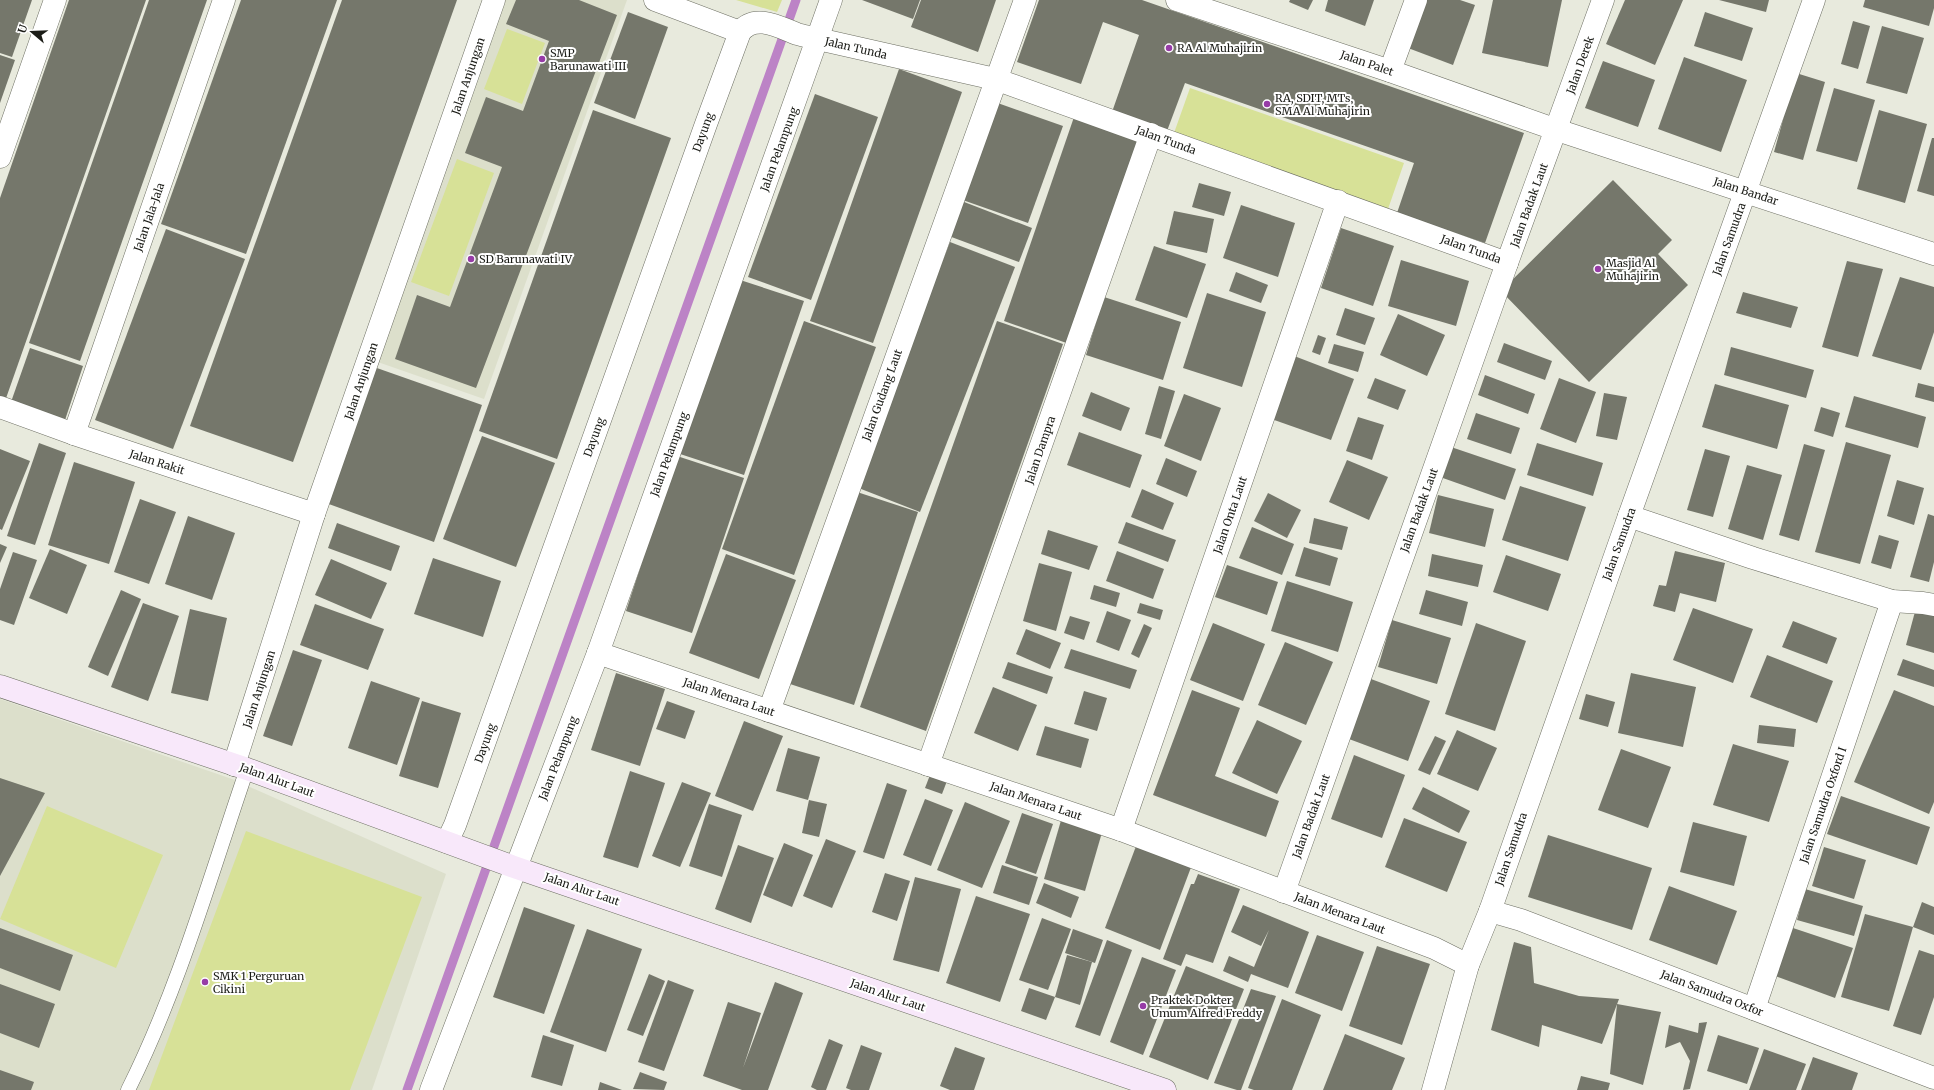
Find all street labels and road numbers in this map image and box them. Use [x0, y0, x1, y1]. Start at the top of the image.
street label: Jalan Tunda [823, 34, 889, 62]
street label: Jalan Derek [1563, 34, 1597, 97]
street label: Jalan Anjungan [448, 35, 488, 117]
street label: Jalan Palet [1338, 47, 1396, 79]
street label: Jalan Pelampung [757, 104, 801, 194]
street label: Dayung [689, 110, 717, 154]
street label: Jalan Tunda [1133, 122, 1198, 157]
street label: Jalan Badak Laut [1507, 160, 1551, 250]
street label: Jalan Bandar [1711, 174, 1780, 208]
street label: Jalan Jala-Jala [130, 181, 167, 254]
street label: Jalan Samudra [1709, 201, 1749, 278]
street label: Jalan Tunda [1438, 231, 1503, 266]
street label: Jalan Anjungan [341, 340, 381, 422]
street label: Jalan Gudang Laut [859, 346, 905, 444]
street label: Jalan Pelampung [647, 409, 691, 499]
street label: Jalan Dampra [1021, 414, 1058, 487]
street label: Dayung [580, 415, 608, 459]
street label: Jalan Rakit [127, 446, 187, 478]
street label: Jalan Badak Laut [1397, 465, 1441, 555]
street label: Jalan Onta Laut [1210, 474, 1250, 556]
street label: Jalan Samudra [1599, 506, 1639, 583]
street label: Jalan Anjungan [240, 648, 278, 731]
street label: Jalan Menara Laut [680, 674, 777, 719]
street label: Jalan Pelampung [535, 714, 581, 803]
street label: Dayung [471, 721, 499, 765]
street label: Jalan Samudra Oxford I [1796, 745, 1849, 866]
street label: Jalan Alur Laut [237, 760, 317, 800]
street label: Jalan Badak Laut [1289, 771, 1333, 861]
street label: Jalan Menara Laut [987, 778, 1084, 823]
street label: Jalan Samudra [1492, 810, 1530, 888]
street label: Jalan Alur Laut [542, 869, 622, 909]
street label: Jalan Menara Laut [1292, 889, 1388, 937]
street label: Jalan Samudra Oxfor [1658, 967, 1765, 1019]
street label: Jalan Alur Laut [848, 975, 928, 1015]

